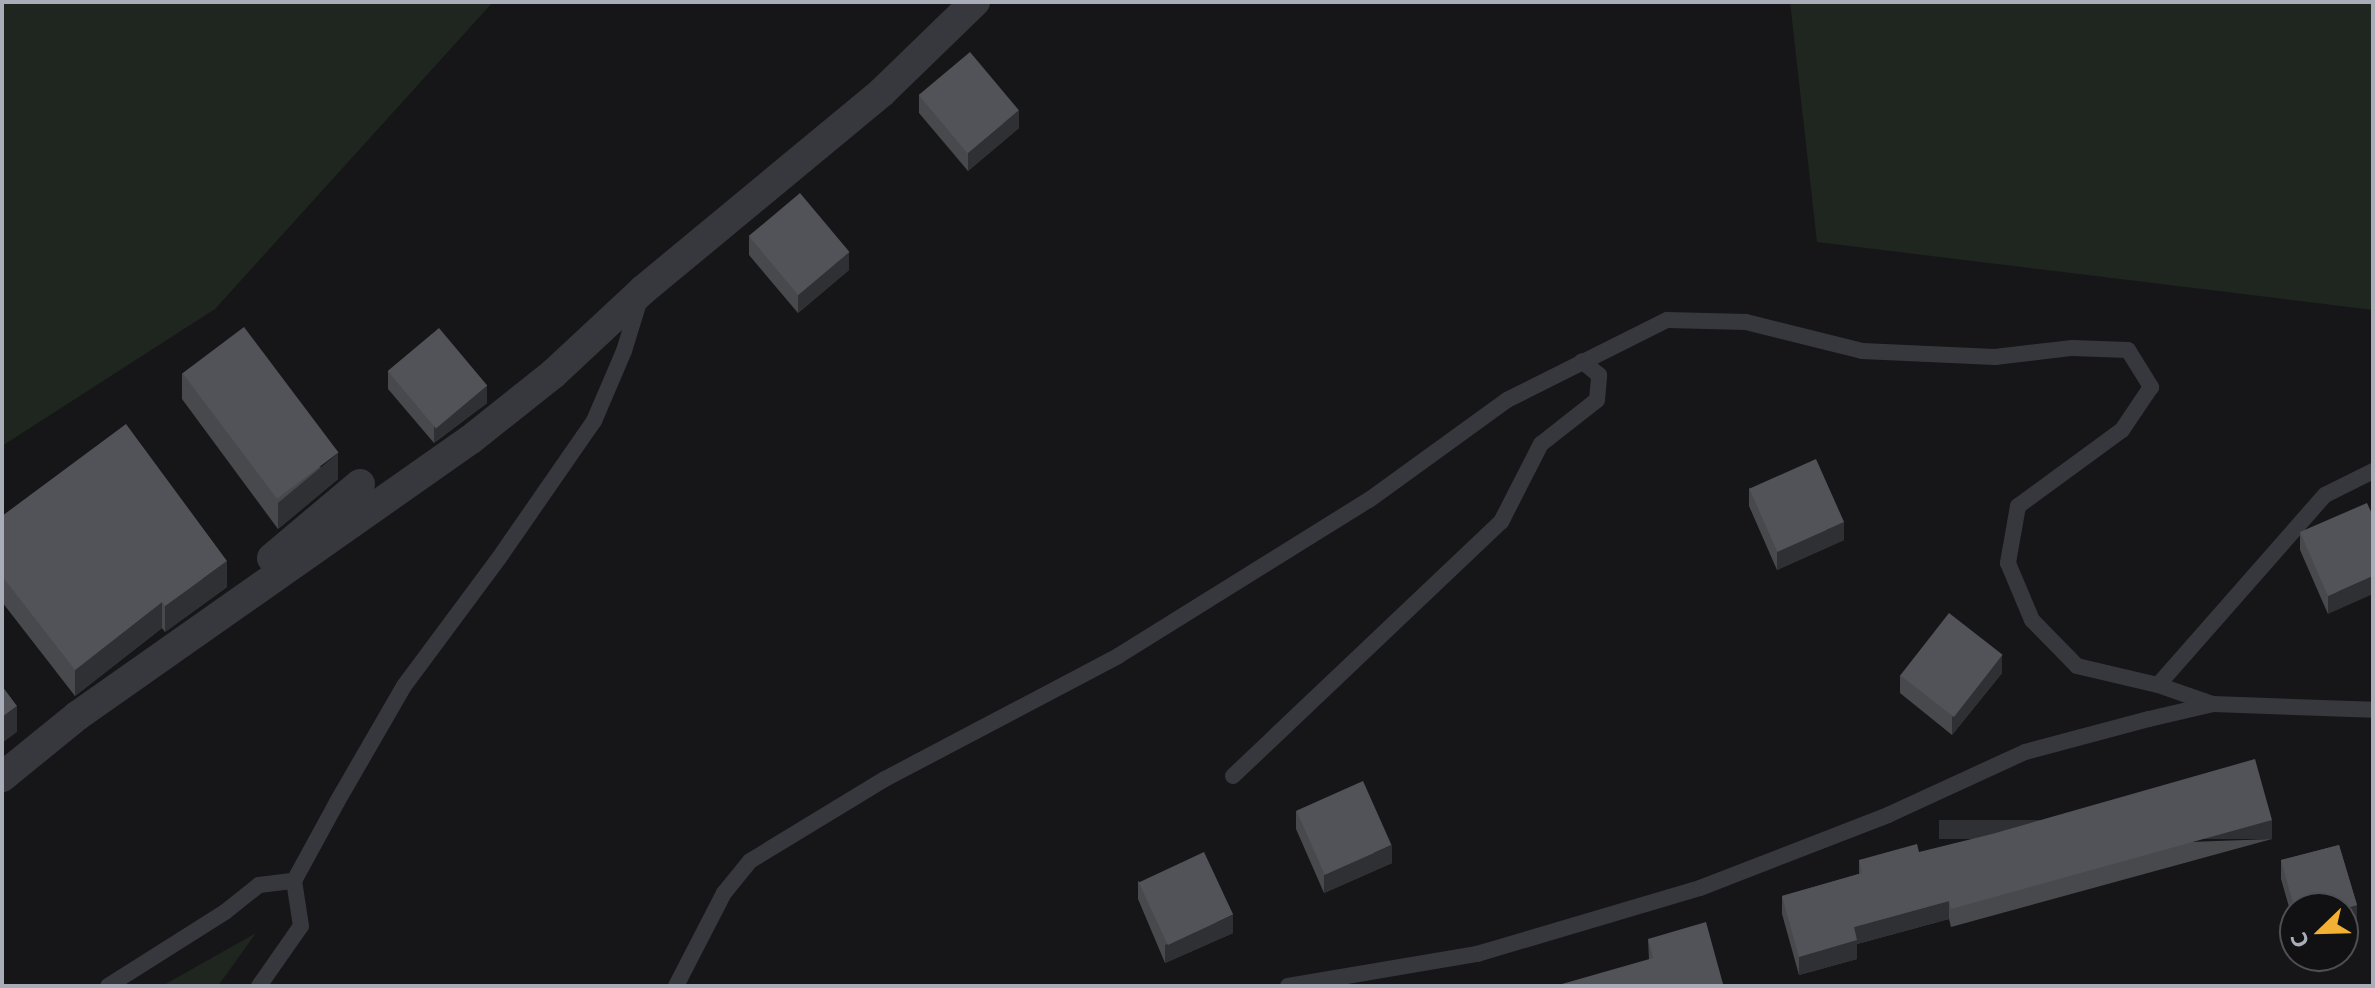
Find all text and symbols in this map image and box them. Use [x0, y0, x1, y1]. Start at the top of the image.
north arrow [2279, 892, 2359, 972]
text: С [2282, 928, 2315, 953]

